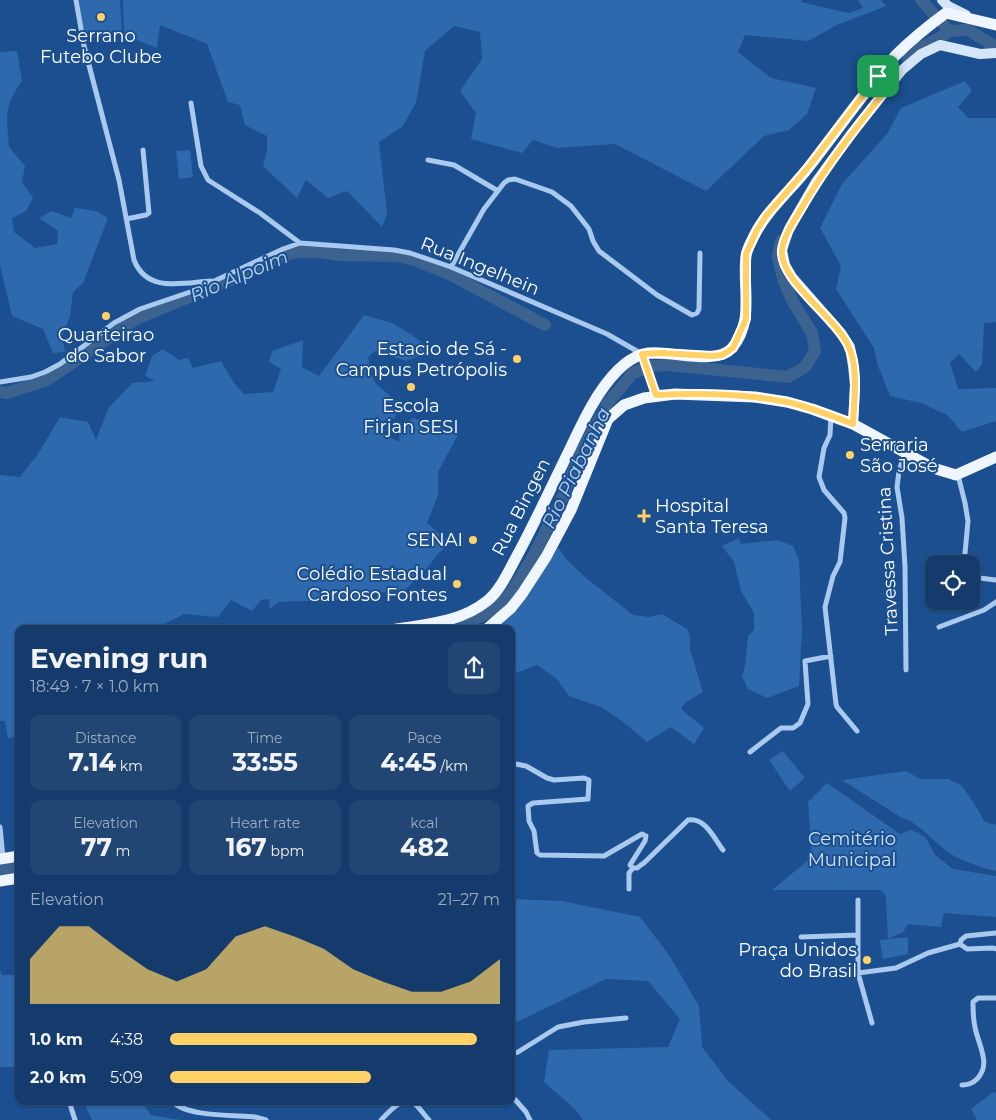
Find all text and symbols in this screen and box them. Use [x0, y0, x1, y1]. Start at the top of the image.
marker: Serrano Futebo Clube [95, 11, 107, 23]
place label: Serrano Futebo Clube [40, 25, 162, 68]
pin [857, 55, 899, 97]
icon: arrive [864, 62, 892, 90]
street label: Rua Ingelhein [417, 232, 543, 300]
water label: Rio Alpoim [186, 245, 292, 307]
marker: Quarteirao do Sabor [100, 310, 112, 322]
place label: Quarteirao do Sabor [58, 324, 154, 367]
place label: Estacio de Sá - Campus Petrópolis [336, 338, 507, 381]
marker: Estacio de Sá - Campus Petrópolis [511, 353, 523, 365]
marker: Escola Firjan SESI [405, 381, 417, 393]
place label: Escola Firjan SESI [363, 395, 459, 438]
water label: Rio Piabanha [537, 404, 615, 532]
place label: Serraria São José [860, 434, 938, 477]
marker: Serraria São José [844, 449, 856, 461]
street label: Rua Bingen [487, 455, 555, 559]
street label: Travessa Cristina [873, 486, 903, 636]
place label: Hospital Santa Teresa [655, 495, 769, 538]
marker: Hospital Santa Teresa [637, 509, 651, 523]
place label: SENAI [407, 529, 463, 551]
marker: SENAI [467, 534, 479, 546]
map controls [925, 555, 980, 610]
button: locate [925, 555, 980, 610]
place label: Colédio Estadual Cardoso Fontes [297, 563, 447, 606]
marker: Colédio Estadual Cardoso Fontes [451, 578, 463, 590]
text: Evening run [30, 641, 208, 675]
button: share [448, 642, 500, 694]
text: 18:49 · 7 × 1.0 km [30, 677, 159, 696]
text: Distance [75, 729, 136, 747]
text: Time [247, 729, 283, 747]
text: Pace [407, 729, 441, 747]
text: 7.14 [69, 747, 116, 777]
text: 33:55 [232, 747, 298, 777]
text: 4:45 [380, 747, 437, 777]
text: km [116, 757, 143, 775]
text: /km [437, 757, 468, 775]
text: Elevation [73, 814, 138, 832]
text: Heart rate [230, 814, 300, 832]
text: kcal [410, 814, 438, 832]
park label: Cemitério Municipal [808, 828, 896, 871]
text: 77 [81, 832, 112, 862]
text: 167 [226, 832, 267, 862]
text: 482 [400, 832, 449, 862]
text: m [112, 842, 130, 860]
text: bpm [267, 842, 304, 860]
text: Elevation [30, 890, 104, 909]
text: 21–27 m [438, 890, 500, 909]
place label: Praça Unidos do Brasil [738, 939, 857, 982]
marker: Praça Unidos do Brasil [861, 954, 873, 966]
text: 1.0 km [30, 1030, 83, 1049]
text: 4:38 [110, 1030, 143, 1049]
text: 2.0 km [30, 1068, 86, 1087]
text: 5:09 [110, 1068, 143, 1087]

